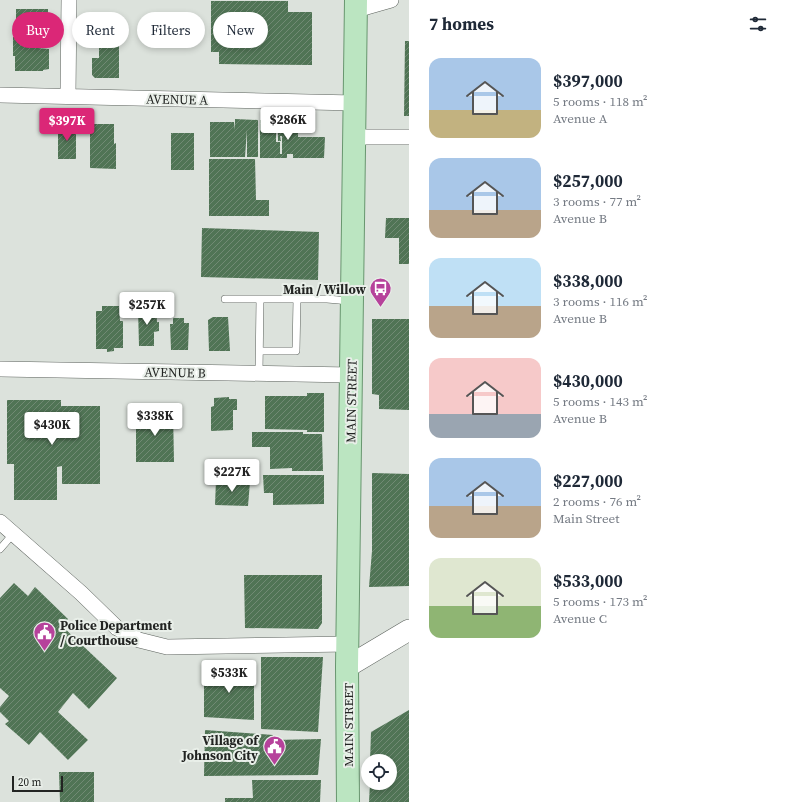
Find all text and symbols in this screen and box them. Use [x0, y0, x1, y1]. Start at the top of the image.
chip: Buy [12, 12, 64, 48]
chip: Rent [72, 12, 129, 48]
chip: Filters [137, 12, 205, 48]
chip: New [213, 12, 268, 48]
text: 7 homes [429, 12, 494, 36]
icon: filters [747, 13, 769, 35]
text: $397,000 [553, 69, 623, 93]
icon: home [461, 74, 509, 122]
street label: AVENUE A [146, 90, 208, 109]
text: 5 rooms · 118 m² [553, 93, 648, 110]
pin: $286K [260, 107, 316, 141]
pin: $397K [39, 108, 95, 142]
text: Avenue A [553, 110, 607, 127]
text: $286K [269, 111, 307, 128]
text: $397K [48, 112, 86, 129]
text: $257,000 [553, 169, 623, 193]
icon: home [461, 174, 509, 222]
text: 3 rooms · 77 m² [553, 193, 641, 210]
text: Avenue B [553, 210, 607, 227]
text: $338,000 [553, 269, 623, 293]
icon: home [461, 274, 509, 322]
bus stop icon: Main / Willow [368, 276, 394, 309]
place label: Main / Willow [283, 281, 367, 298]
pin: $257K [119, 292, 175, 326]
text: 3 rooms · 116 m² [553, 293, 648, 310]
text: $257K [128, 296, 166, 313]
text: Avenue B [553, 310, 607, 327]
street label: MAIN STREET [342, 359, 361, 443]
street label: AVENUE B [144, 363, 206, 382]
text: $430,000 [553, 369, 623, 393]
icon: home [461, 374, 509, 422]
text: 5 rooms · 143 m² [553, 393, 648, 410]
pin: $338K [127, 403, 183, 437]
text: $338K [136, 407, 174, 424]
text: Avenue B [553, 410, 607, 427]
pin: $430K [24, 412, 80, 446]
text: $430K [33, 416, 71, 433]
pin: $227K [204, 459, 260, 493]
text: $227K [213, 463, 251, 480]
text: $227,000 [553, 469, 623, 493]
icon: home [461, 474, 509, 522]
text: 2 rooms · 76 m² [553, 493, 641, 510]
text: Main Street [553, 510, 619, 527]
text: $533,000 [553, 569, 623, 593]
icon: home [461, 574, 509, 622]
text: 5 rooms · 173 m² [553, 593, 648, 610]
text: Avenue C [553, 610, 607, 627]
place label: Police Department / Courthouse [60, 617, 172, 649]
public building icon: Police Department / Courthouse [32, 619, 58, 652]
pin: $533K [201, 660, 257, 694]
text: $533K [210, 664, 248, 681]
street label: MAIN STREET [340, 683, 357, 767]
place label: Village of Johnson City [181, 732, 259, 764]
public building icon: Village of Johnson City [261, 734, 287, 767]
map controls [361, 754, 397, 790]
button: locate [361, 754, 397, 790]
scale bar [12, 774, 63, 793]
text: 20 m [18, 775, 41, 790]

